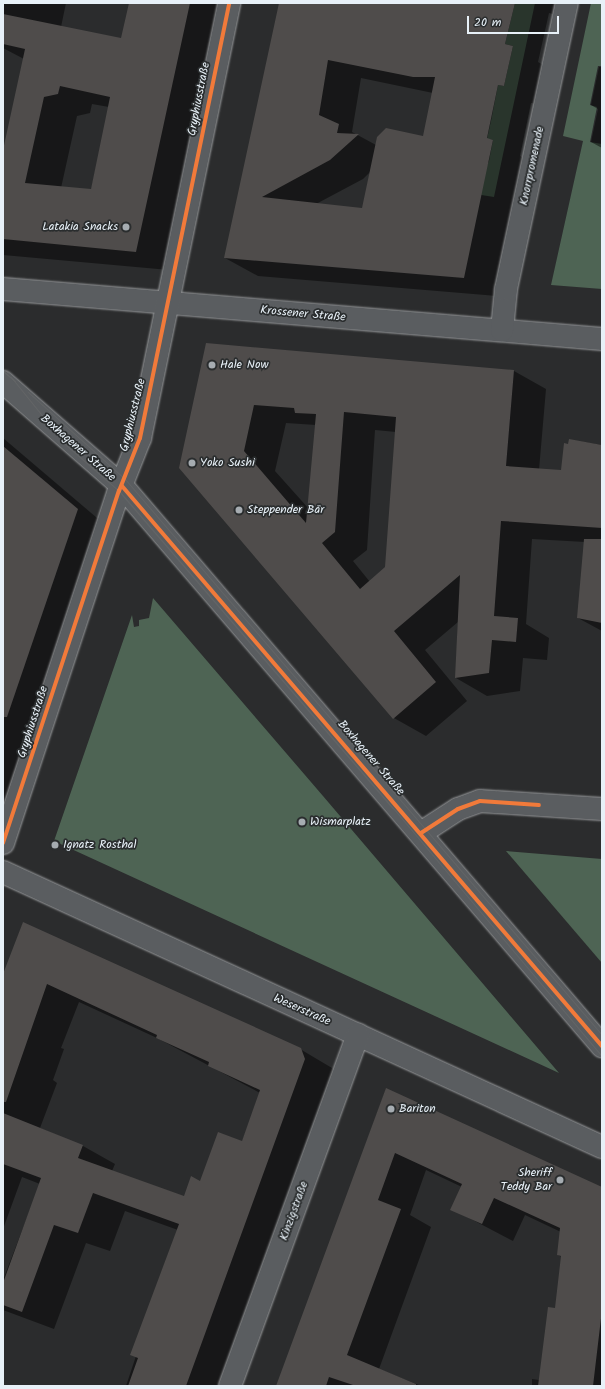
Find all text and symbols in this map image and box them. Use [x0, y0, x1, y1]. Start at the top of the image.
scale bar [469, 8, 561, 34]
text: 20 m [474, 13, 501, 32]
street label: Gryphiusstraße [185, 61, 213, 137]
street label: Knorrpromenade [517, 125, 547, 207]
place label: Latakia Snacks [42, 220, 118, 234]
marker: Latakia Snacks [121, 222, 131, 232]
street label: Krossener Straße [260, 303, 346, 325]
place label: Hale Now [220, 358, 268, 372]
marker: Hale Now [207, 360, 217, 370]
street label: Gryphiusstraße [117, 377, 149, 453]
street label: Boxhagener Straße [37, 411, 119, 485]
place label: Yoko Sushi [200, 456, 255, 470]
marker: Yoko Sushi [187, 458, 197, 468]
place label: Steppender Bär [247, 503, 324, 517]
marker: Steppender Bär [234, 505, 244, 515]
street label: Gryphiusstraße [15, 684, 51, 760]
street label: Boxhagener Straße [334, 717, 408, 799]
place label: Wismarplatz [310, 815, 371, 829]
marker: Wismarplatz [297, 817, 307, 827]
place label: Ignatz Rosthal [63, 838, 136, 852]
marker: Ignatz Rosthal [50, 840, 60, 850]
street label: Weserstraße [271, 991, 333, 1029]
place label: Bariton [399, 1102, 436, 1116]
marker: Bariton [386, 1104, 396, 1114]
place label: Sheriff Teddy Bar [501, 1166, 552, 1194]
marker: Sheriff Teddy Bar [555, 1175, 565, 1185]
street label: Kinzigstraße [277, 1179, 311, 1243]

